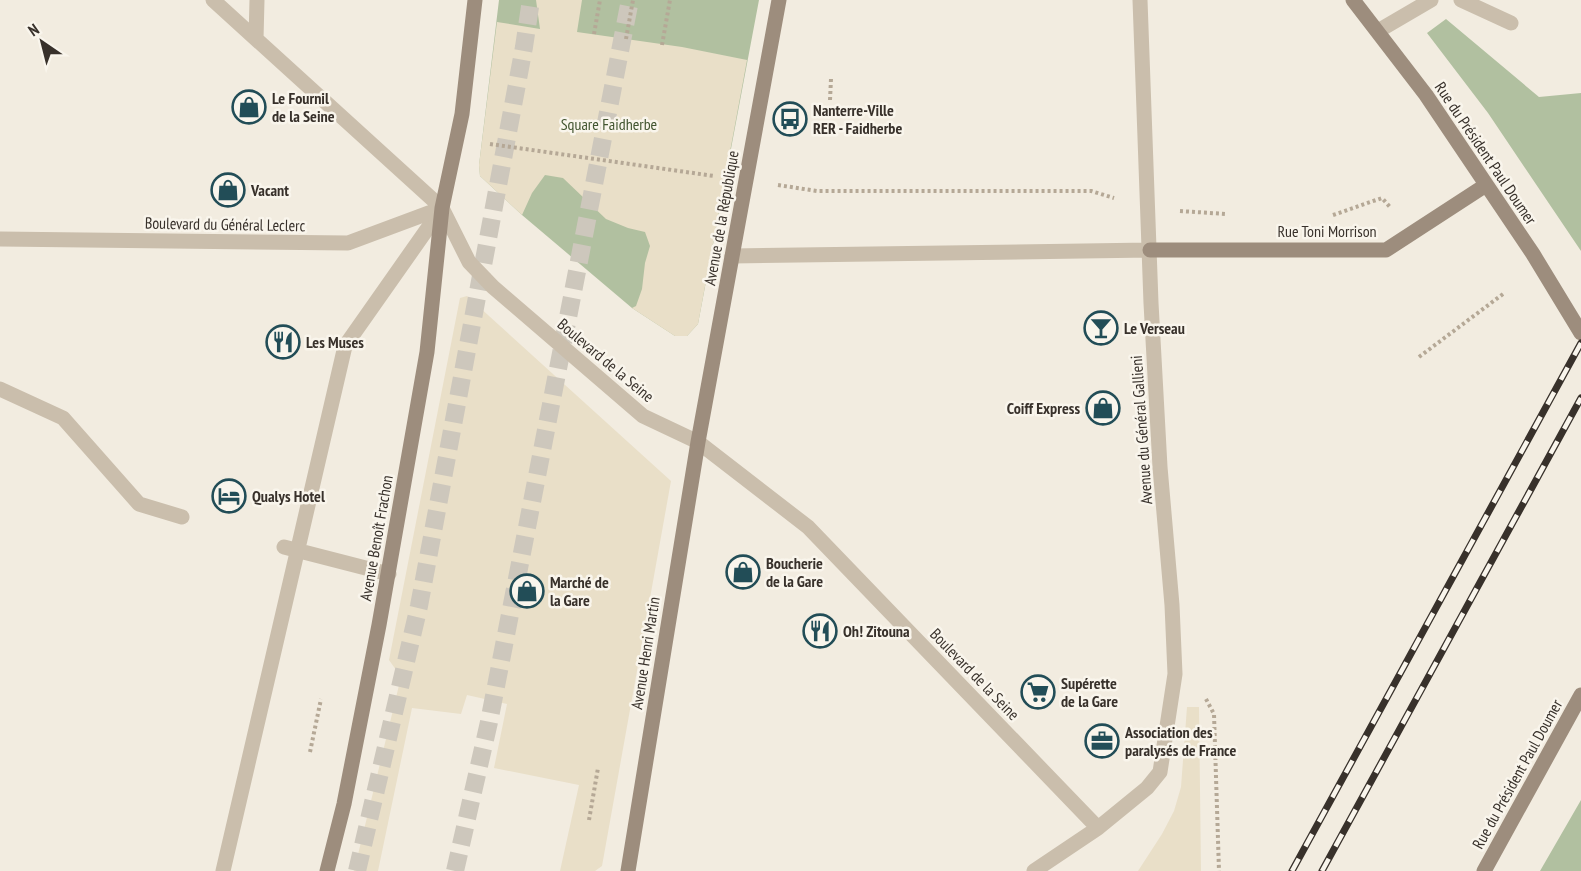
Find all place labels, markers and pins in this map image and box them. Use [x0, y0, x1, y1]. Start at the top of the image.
place label: Le Fournil de la Seine [272, 88, 335, 126]
shop icon: Le Fournil de la Seine [231, 89, 267, 125]
place label: Nanterre-Ville RER - Faidherbe [813, 100, 902, 138]
bus stop icon: Nanterre-Ville RER - Faidherbe [772, 101, 808, 137]
shop icon: Vacant [210, 172, 246, 208]
place label: Vacant [250, 180, 289, 200]
bar icon: Le Verseau [1083, 310, 1119, 346]
place label: Le Verseau [1124, 318, 1185, 338]
restaurant icon: Les Muses [265, 324, 301, 360]
place label: Les Muses [306, 332, 364, 352]
shop icon: Coiff Express [1085, 390, 1121, 426]
place label: Coiff Express [1007, 398, 1080, 418]
hotel icon: Qualys Hotel [211, 478, 247, 514]
place label: Qualys Hotel [252, 486, 325, 506]
place label: Boucherie de la Gare [766, 553, 823, 591]
shop icon: Boucherie de la Gare [725, 554, 761, 590]
place label: Marché de la Gare [550, 572, 609, 610]
shop icon: Marché de la Gare [509, 573, 545, 609]
restaurant icon: Oh! Zitouna [802, 613, 838, 649]
place label: Oh! Zitouna [843, 621, 910, 641]
place label: Supérette de la Gare [1061, 673, 1118, 711]
supermarket icon: Supérette de la Gare [1020, 674, 1056, 710]
place label: Association des paralysés de France [1124, 722, 1236, 760]
office icon: Association des paralysés de France [1084, 723, 1120, 759]

